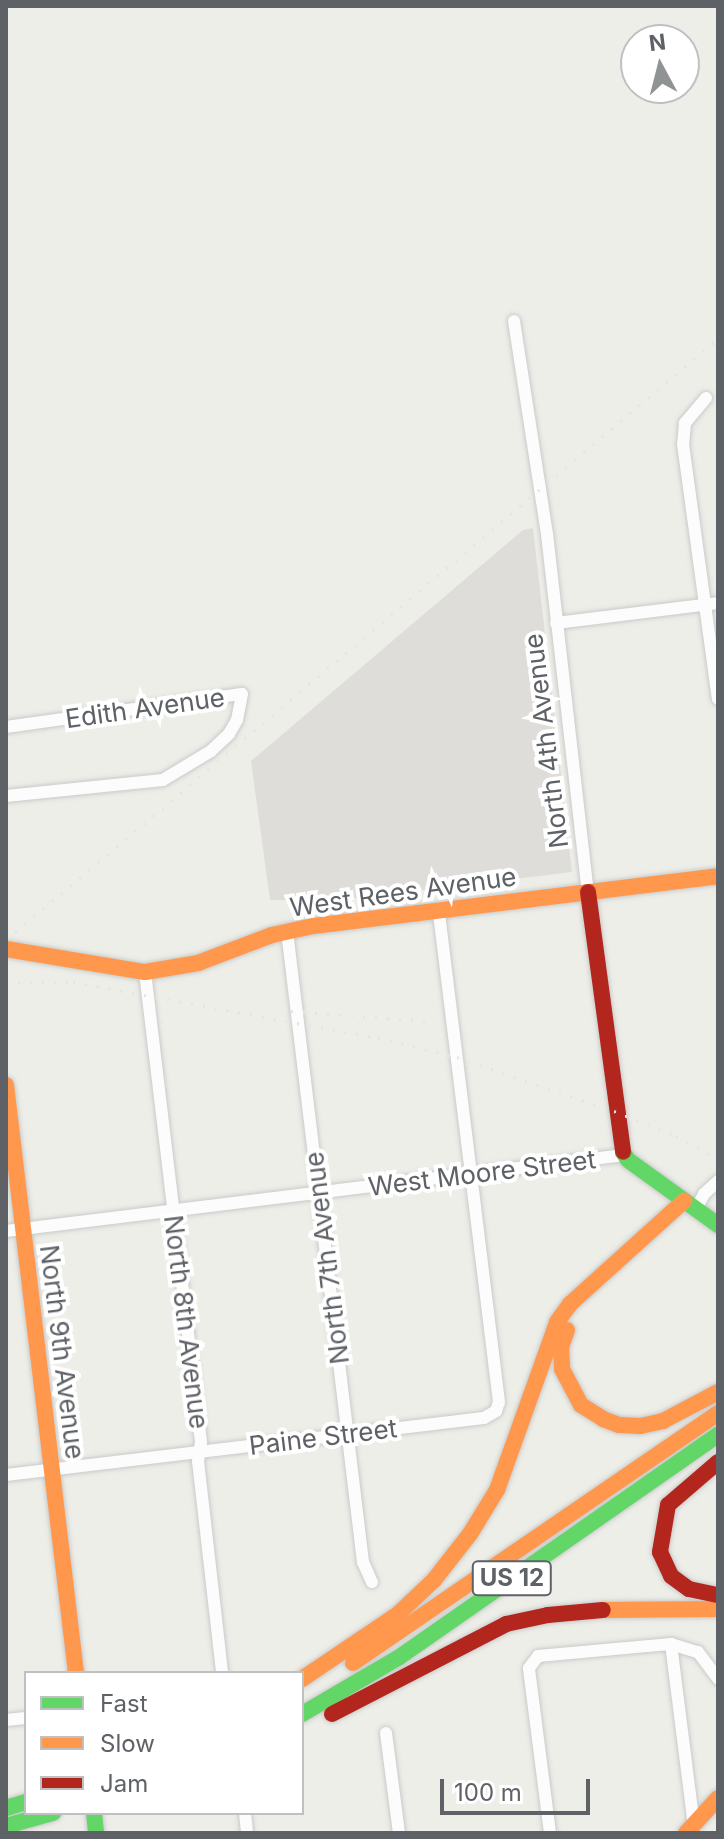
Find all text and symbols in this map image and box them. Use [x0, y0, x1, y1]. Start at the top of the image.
north arrow [620, 24, 700, 104]
text: N [647, 28, 667, 56]
street label: North 4th Avenue [517, 632, 575, 850]
street label: Edith Avenue [63, 681, 227, 735]
street label: West Rees Avenue [288, 861, 518, 923]
street label: West Moore Street [367, 1144, 597, 1202]
street label: North 7th Avenue [298, 1150, 356, 1366]
street label: North 8th Avenue [157, 1213, 215, 1431]
street label: North 9th Avenue [33, 1243, 91, 1461]
street label: Paine Street [247, 1412, 399, 1462]
road number: US 12 [470, 1558, 554, 1598]
legend [24, 1671, 304, 1815]
text: Fast [100, 1689, 148, 1718]
text: Slow [100, 1729, 155, 1758]
scale bar [444, 1763, 594, 1813]
text: Jam [100, 1769, 148, 1798]
text: 100 m [454, 1778, 522, 1807]

